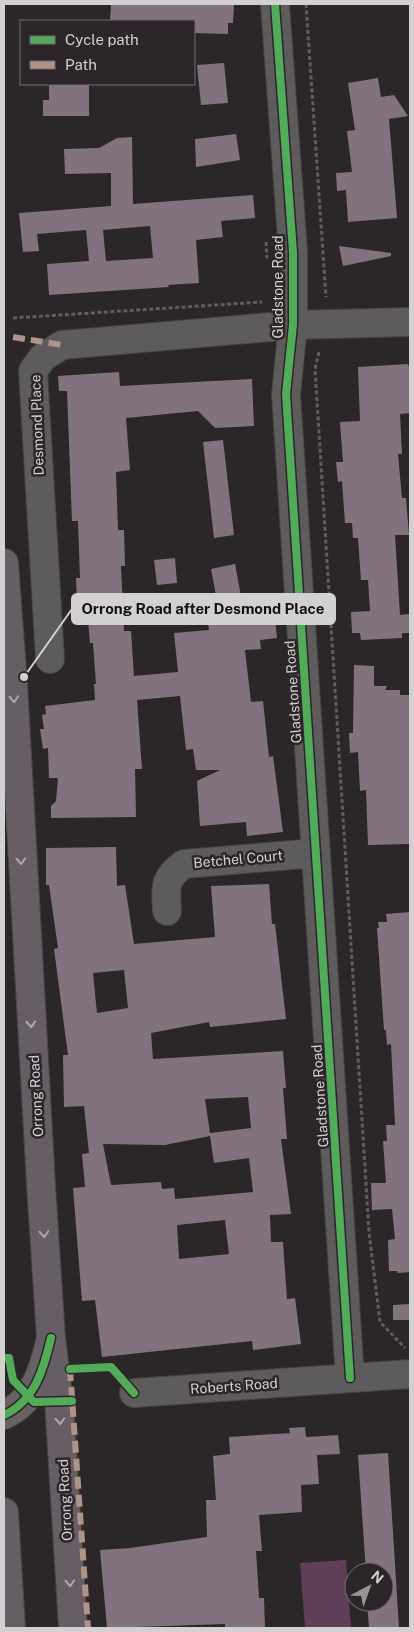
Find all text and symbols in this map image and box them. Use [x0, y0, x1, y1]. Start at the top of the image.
legend [20, 20, 195, 85]
text: Cycle path [65, 31, 139, 48]
text: Path [65, 56, 97, 73]
street label: Gladstone Road [270, 235, 286, 339]
street label: Desmond Place [27, 374, 47, 476]
callout: Orrong Road after Desmond Place [72, 594, 335, 624]
text: Orrong Road after Desmond Place [82, 600, 324, 617]
street label: Gladstone Road [281, 640, 305, 744]
one-way arrow [8, 695, 19, 703]
street label: Betchel Court [193, 847, 283, 871]
one-way arrow [16, 858, 27, 866]
one-way arrow [26, 1020, 37, 1028]
street label: Gladstone Road [308, 1044, 332, 1148]
street label: Orrong Road [26, 1054, 46, 1138]
one-way arrow [39, 1230, 50, 1238]
street label: Roberts Road [190, 1375, 278, 1397]
one-way arrow [54, 1417, 65, 1425]
street label: Orrong Road [55, 1458, 75, 1542]
north arrow [344, 1562, 394, 1612]
text: N [368, 1568, 387, 1587]
one-way arrow [64, 1579, 75, 1587]

